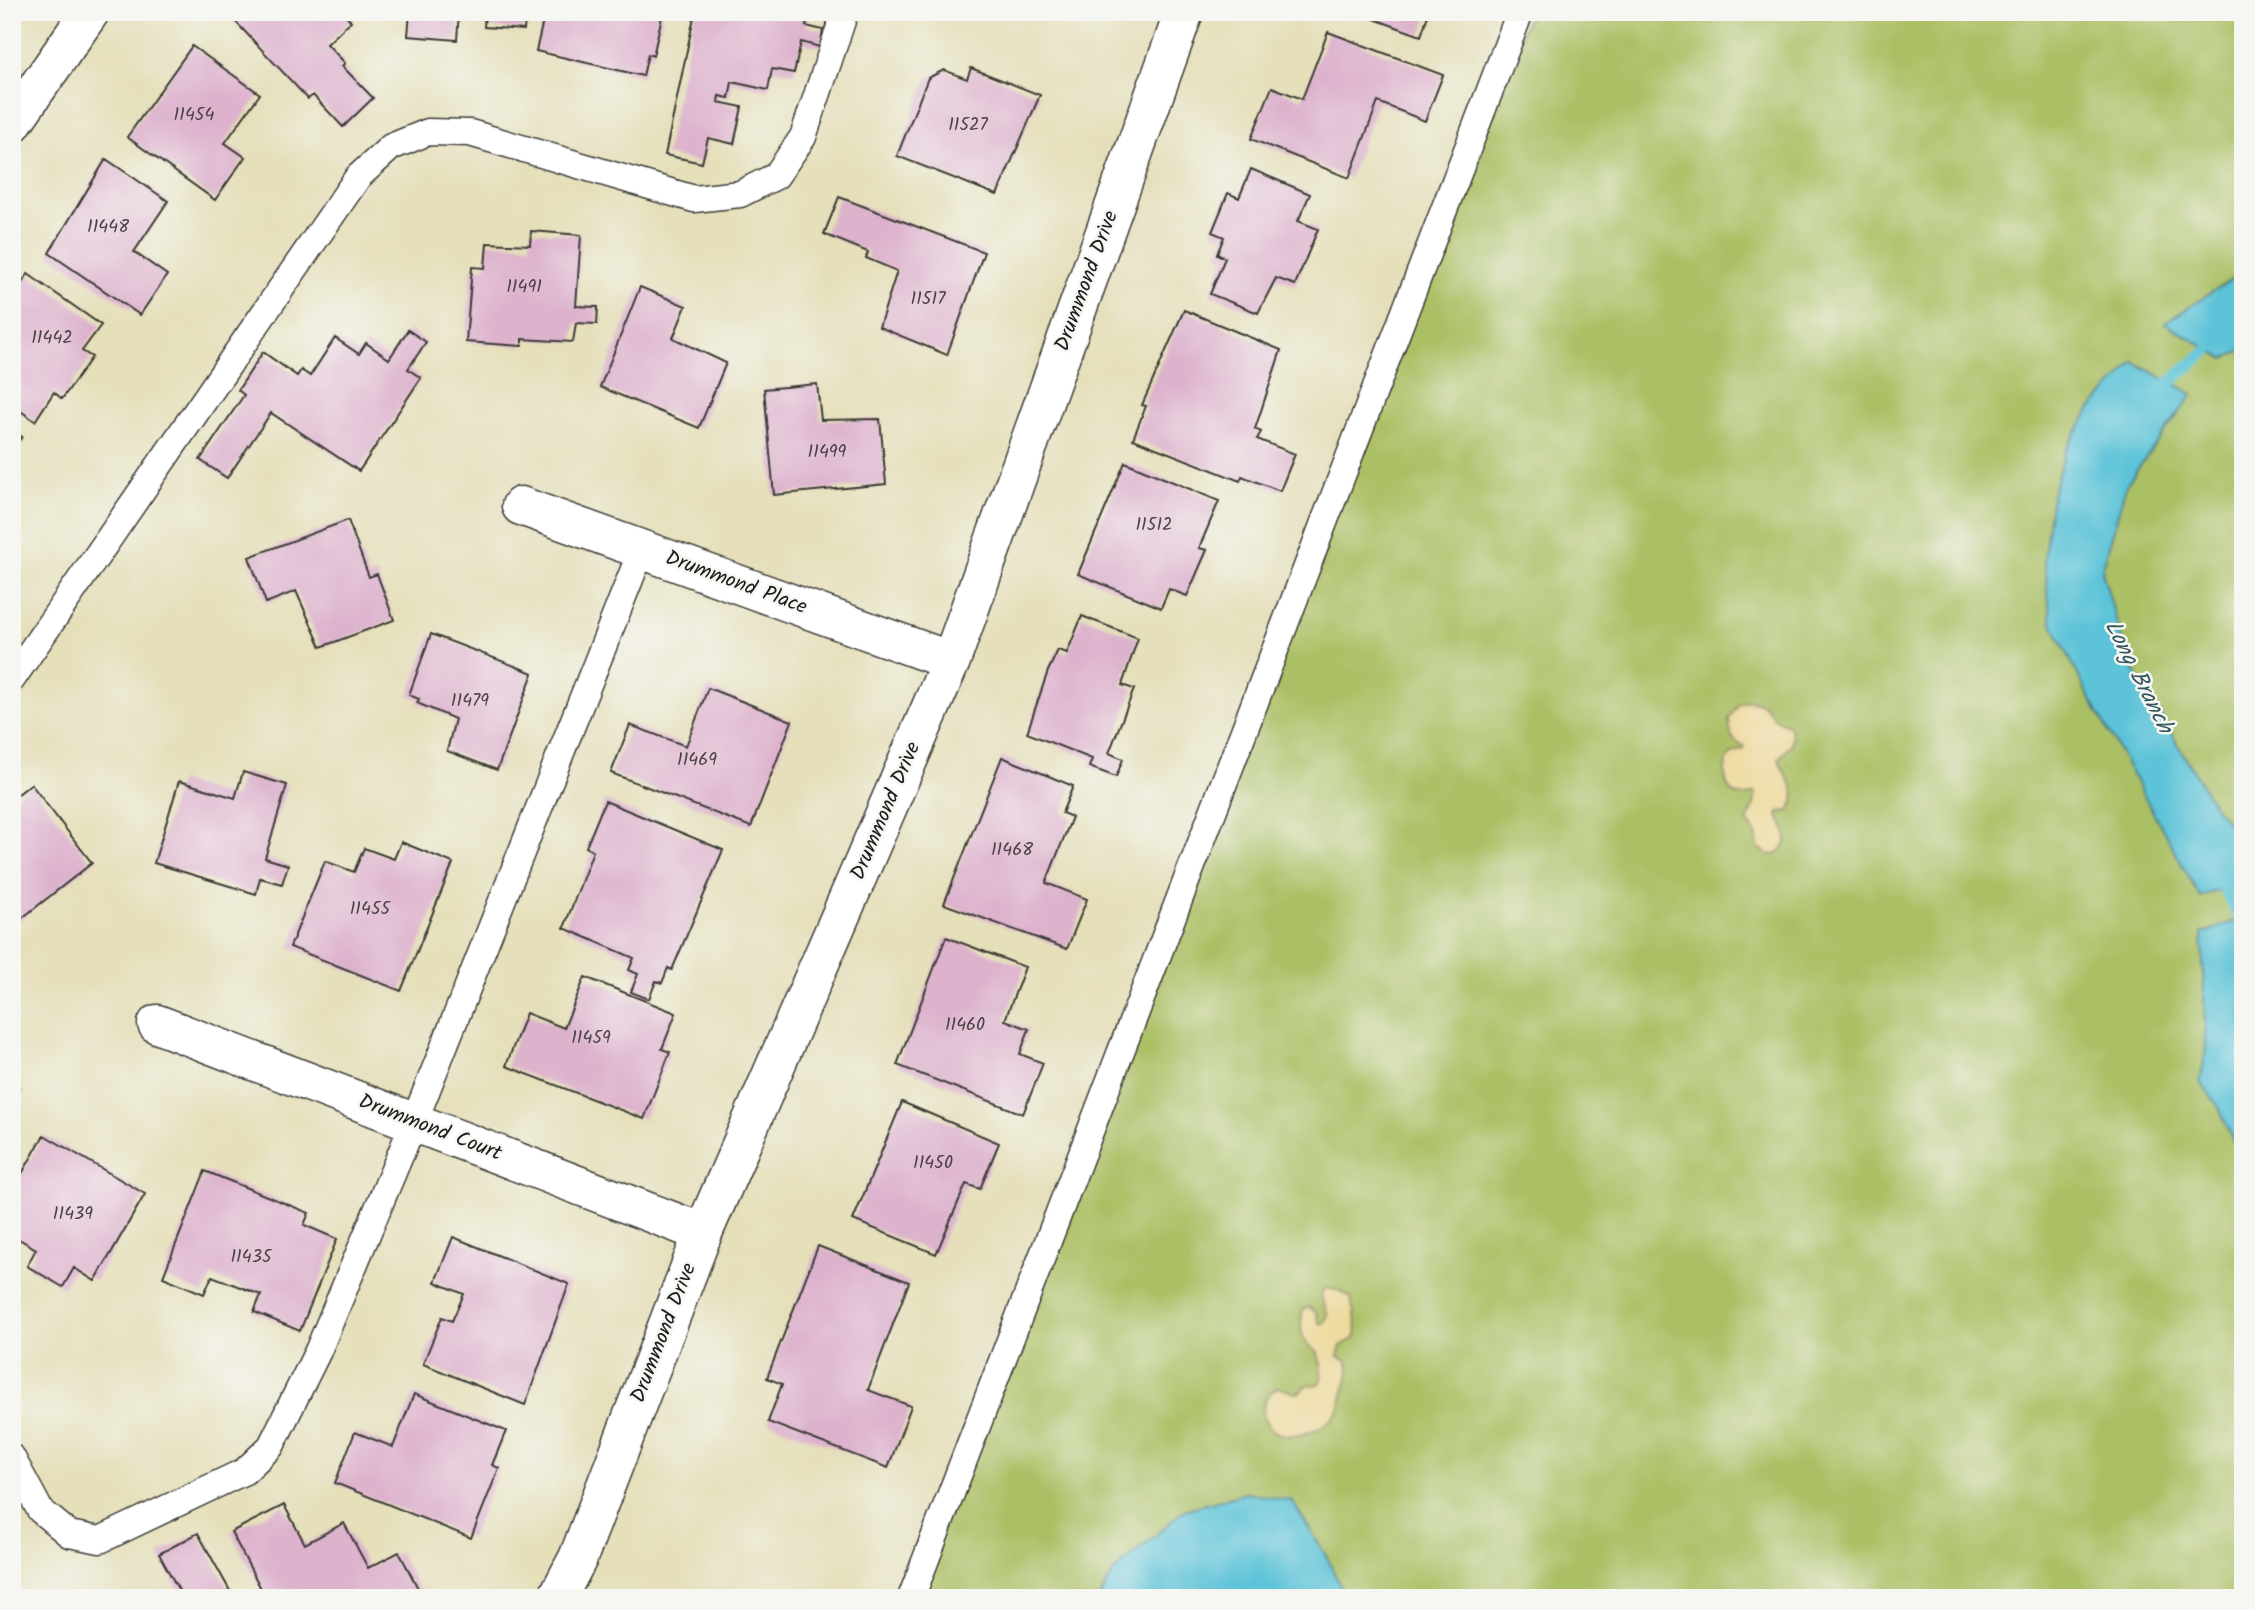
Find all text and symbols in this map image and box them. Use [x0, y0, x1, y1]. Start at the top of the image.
house number: 11454 [174, 101, 214, 130]
house number: 11527 [948, 111, 989, 140]
street label: Drummond Drive [1046, 206, 1128, 356]
house number: 11448 [87, 213, 129, 242]
house number: 11491 [506, 273, 542, 302]
house number: 11517 [911, 285, 946, 314]
house number: 11442 [31, 324, 73, 353]
house number: 11499 [808, 438, 847, 467]
house number: 11512 [1135, 511, 1173, 540]
street label: Drummond Place [660, 542, 812, 624]
water label: Long Branch [2094, 614, 2183, 742]
house number: 11479 [451, 687, 489, 716]
street label: Drummond Drive [842, 736, 930, 885]
house number: 11469 [677, 746, 717, 775]
house number: 11468 [991, 836, 1033, 865]
house number: 11455 [350, 895, 392, 924]
house number: 11460 [945, 1011, 985, 1040]
house number: 11459 [571, 1024, 611, 1053]
street label: Drummond Court [354, 1086, 507, 1171]
house number: 11450 [913, 1149, 953, 1178]
house number: 11439 [53, 1200, 93, 1229]
house number: 11435 [230, 1243, 273, 1272]
street label: Drummond Drive [622, 1258, 706, 1408]

